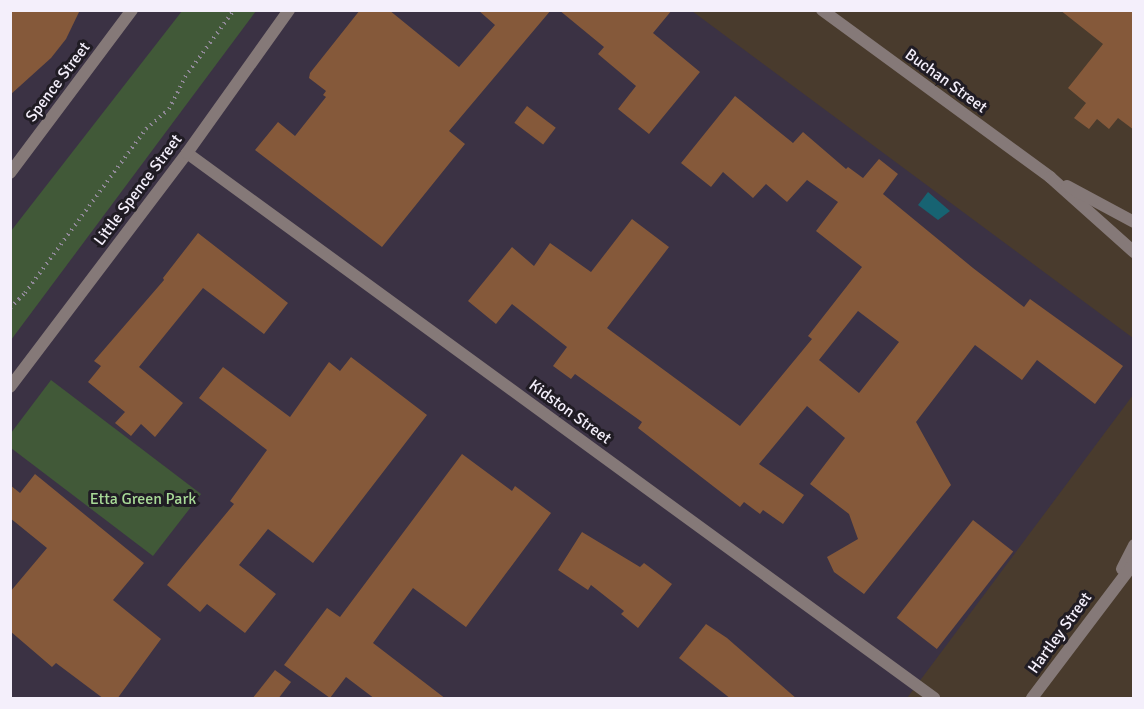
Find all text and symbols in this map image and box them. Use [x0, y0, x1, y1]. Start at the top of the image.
street label: Spence Street [22, 38, 94, 126]
street label: Buchan Street [901, 45, 991, 117]
street label: Little Spence Street [90, 131, 186, 249]
street label: Kidston Street [525, 376, 615, 448]
park label: Etta Green Park [90, 489, 196, 509]
street label: Hartley Street [1024, 589, 1096, 677]

